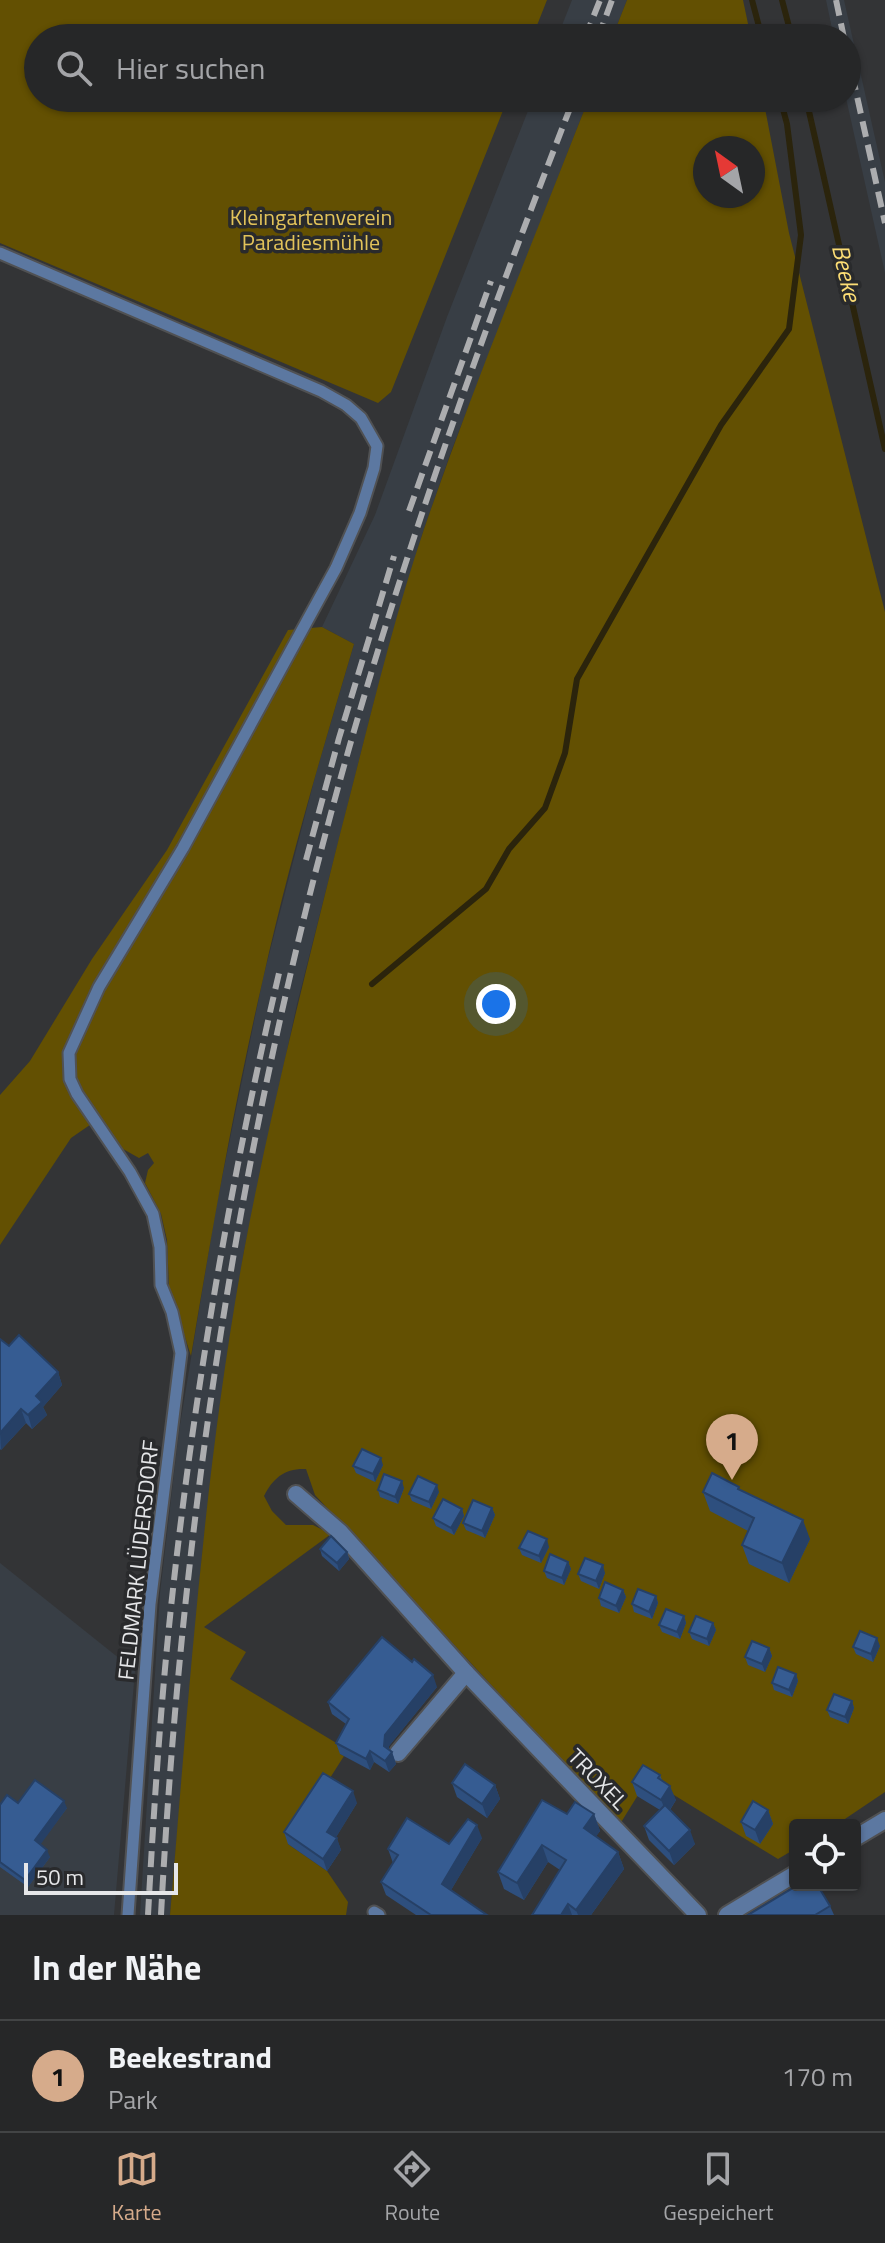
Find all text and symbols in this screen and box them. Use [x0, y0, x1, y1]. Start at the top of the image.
search box [24, 24, 861, 112]
text: Hier suchen [116, 45, 265, 91]
icon: search [52, 46, 96, 90]
north arrow [693, 136, 765, 208]
park label: Kleingartenverein Paradiesmühle [230, 200, 392, 259]
water label: Beeke [823, 241, 871, 307]
your location [476, 984, 516, 1024]
pin: 1 [706, 1414, 758, 1480]
street label: FELDMARK LÜDERSDORF [108, 1438, 168, 1682]
street label: TROXEL [560, 1740, 636, 1818]
map controls [789, 1819, 861, 1891]
button: locate [789, 1819, 861, 1891]
scale bar [24, 1859, 178, 1895]
text: 50 m [36, 1860, 84, 1894]
text: In der Nähe [32, 1941, 201, 1993]
text: Beekestrand [108, 2034, 272, 2080]
text: 1 [51, 2057, 65, 2096]
text: 170 m [782, 2057, 853, 2096]
text: Park [108, 2080, 158, 2119]
tab: Karte [112, 2147, 162, 2229]
tab: Route [385, 2147, 440, 2229]
tab: Gespeichert [663, 2147, 773, 2229]

